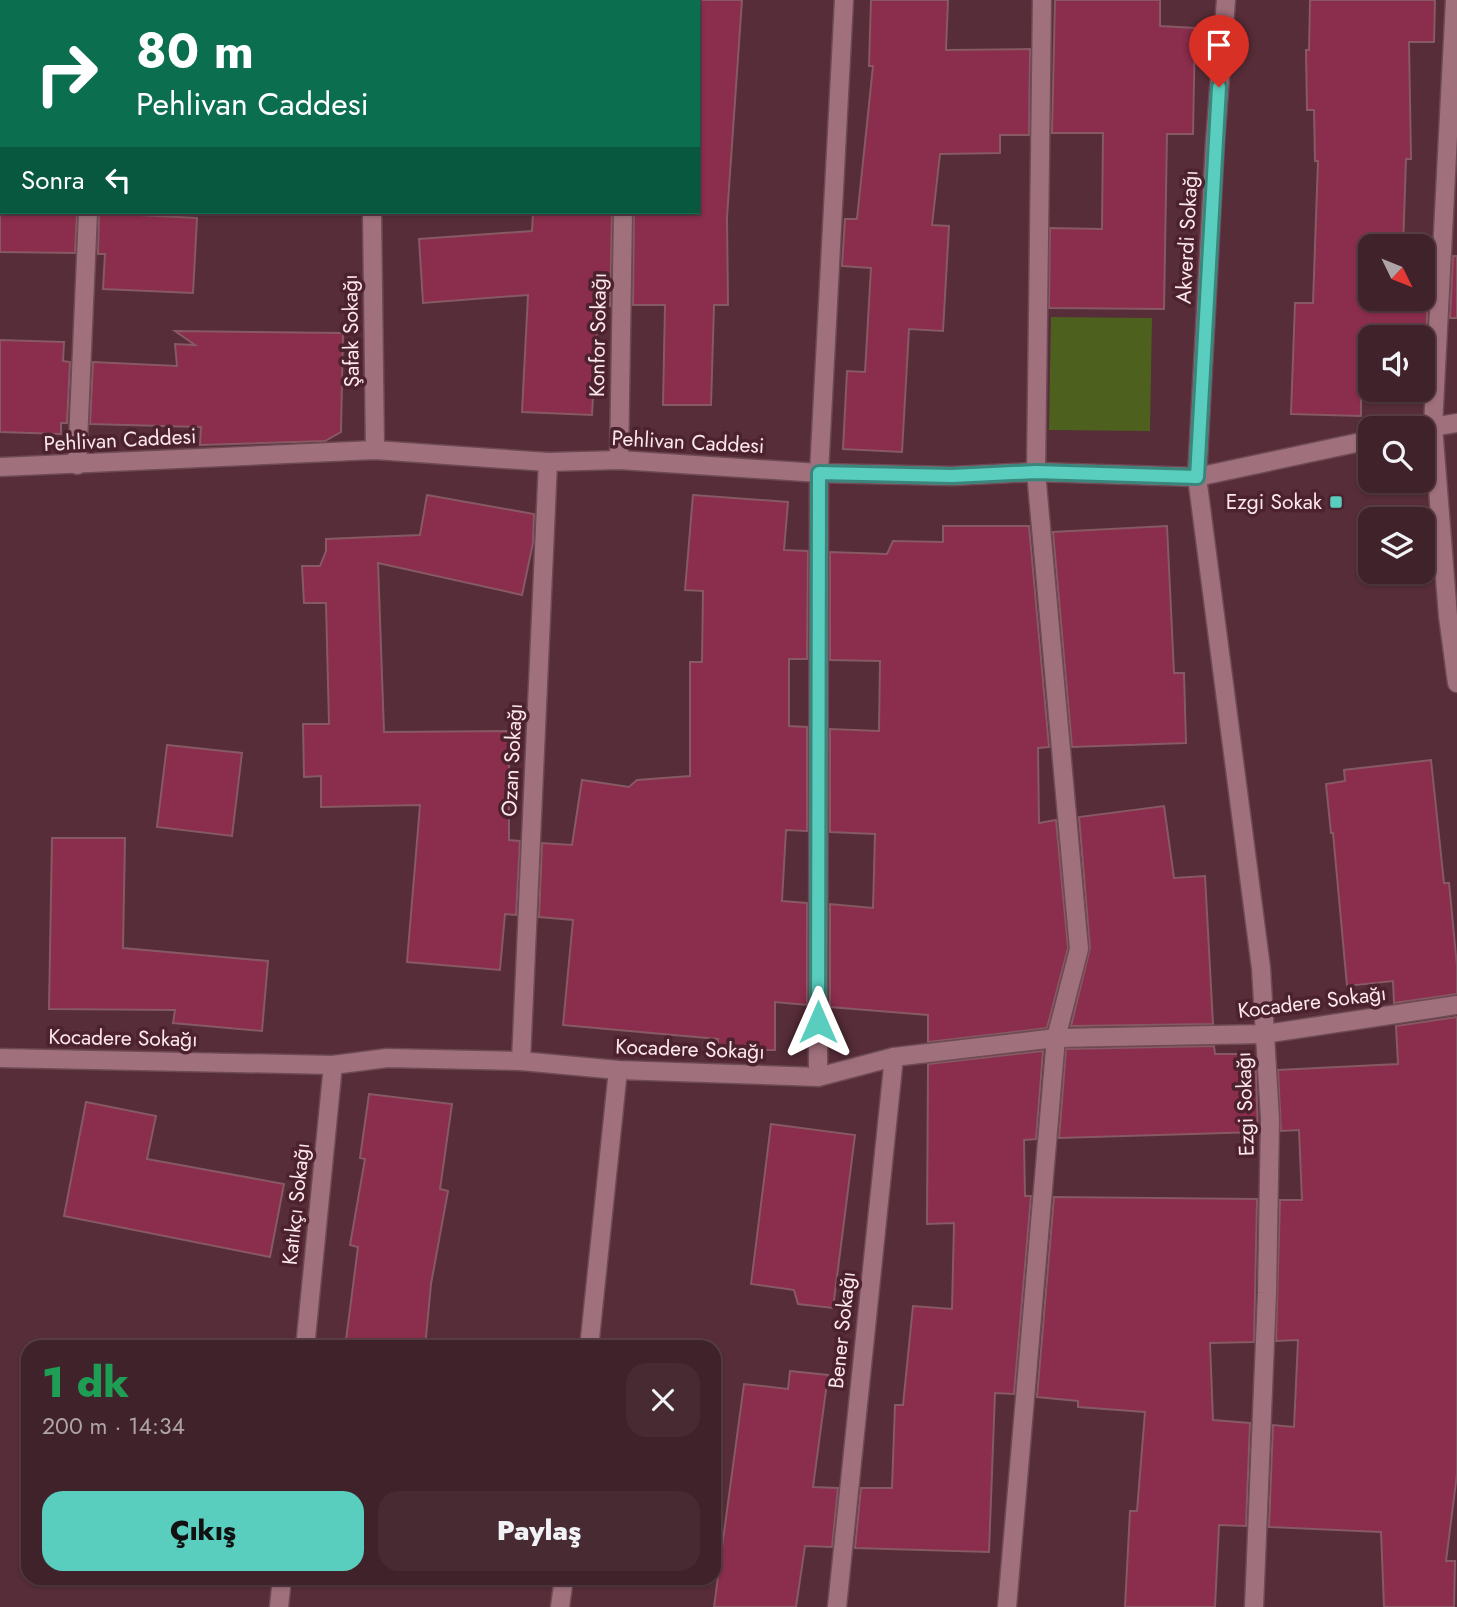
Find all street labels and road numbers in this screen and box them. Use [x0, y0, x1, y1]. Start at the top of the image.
street label: Akverdi Sokağı [1169, 169, 1205, 305]
street label: Konfor Sokağı [582, 273, 614, 397]
street label: Şafak Sokağı [335, 274, 367, 388]
street label: Pehlivan Caddesi [43, 421, 197, 459]
street label: Pehlivan Caddesi [611, 423, 765, 461]
street label: Ozan Sokağı [494, 703, 530, 817]
street label: Kocadere Sokağı [1236, 978, 1388, 1026]
street label: Kocadere Sokağı [48, 1022, 198, 1054]
street label: Kocadere Sokağı [615, 1031, 765, 1067]
street label: Ezgi Sokağı [1228, 1051, 1262, 1157]
street label: Katıkçı Sokağı [275, 1141, 317, 1267]
street label: Bener Sokağı [821, 1270, 863, 1390]

